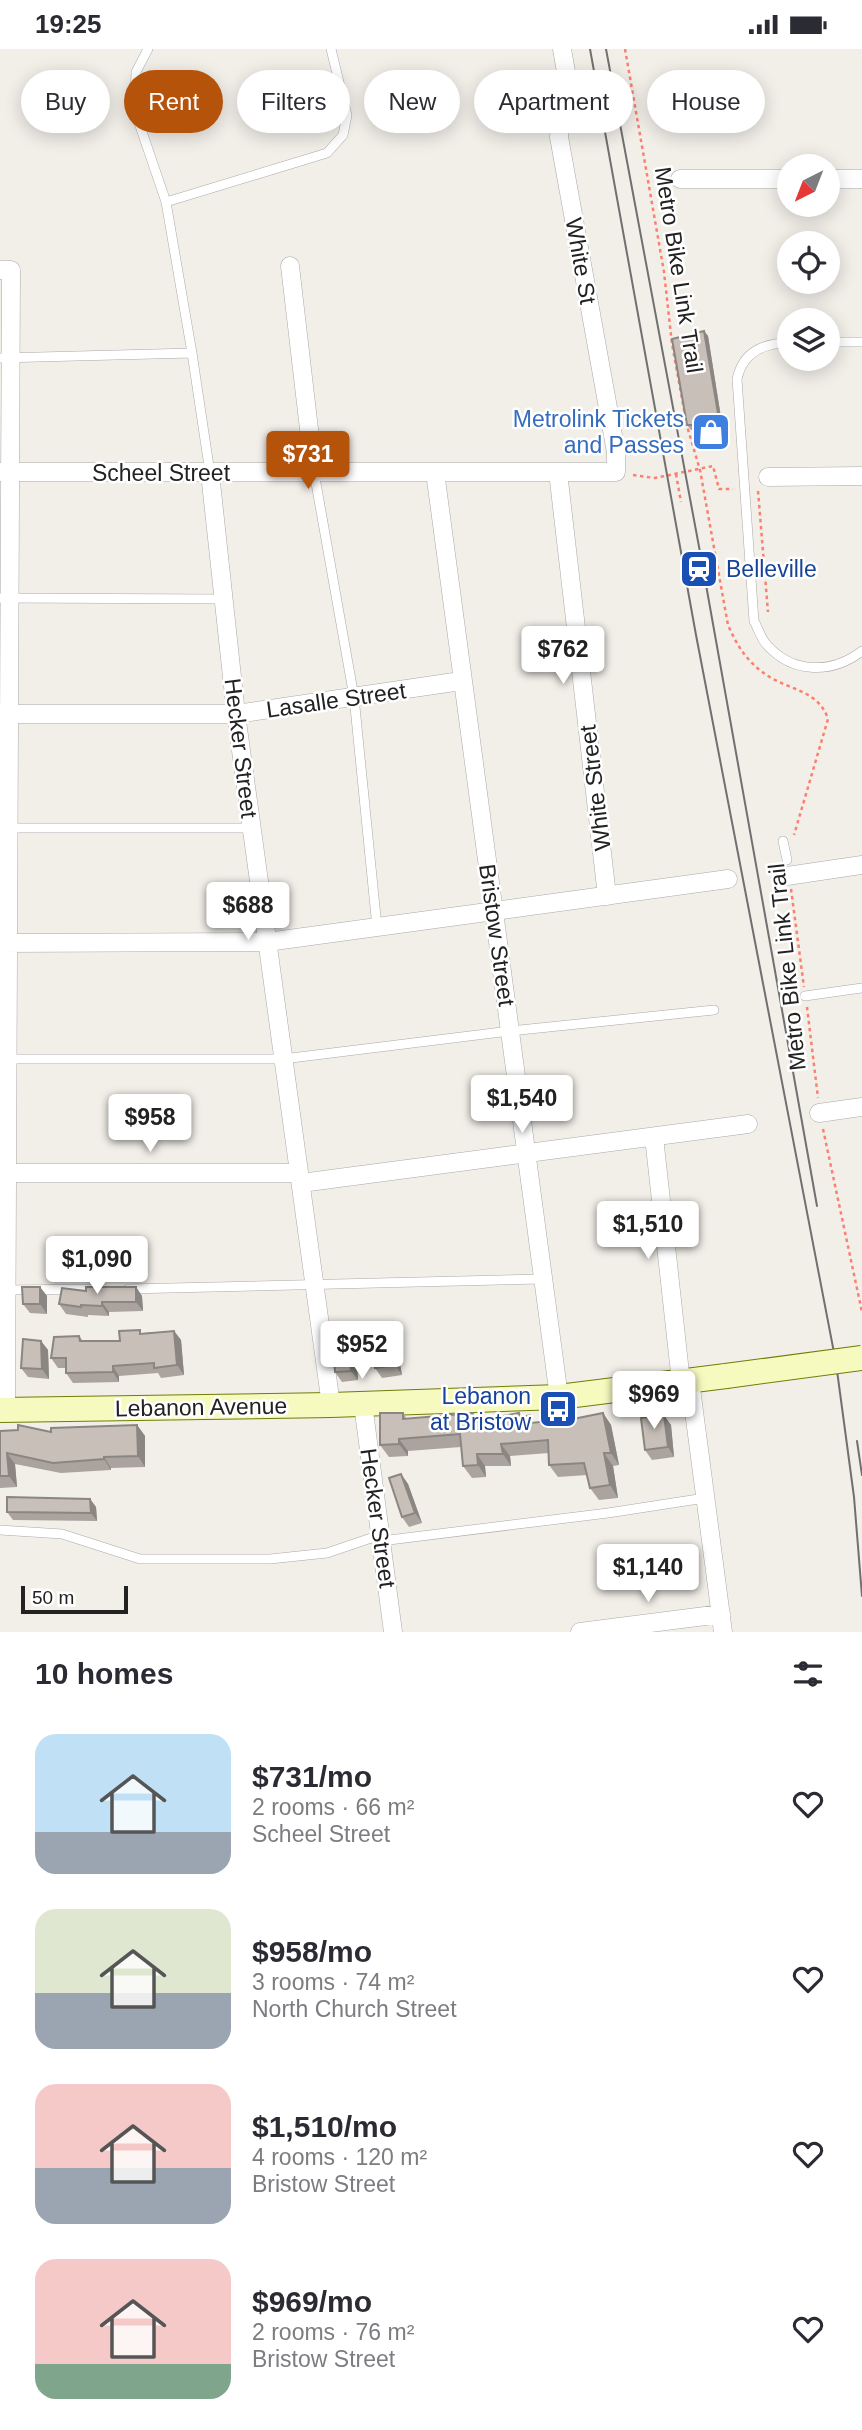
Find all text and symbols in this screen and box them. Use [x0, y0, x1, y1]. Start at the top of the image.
text: 19:25 [35, 9, 102, 39]
chip: Buy [21, 70, 110, 133]
chip: Rent [124, 70, 223, 133]
chip: Filters [237, 70, 350, 133]
chip: New [364, 70, 460, 133]
chip: Apartment [474, 70, 633, 133]
chip: House [647, 70, 765, 133]
north arrow [777, 154, 840, 217]
map controls [777, 154, 840, 371]
street label: Metro Bike Link Trail [650, 165, 708, 375]
street label: White St [561, 216, 601, 307]
button: locate [777, 231, 840, 294]
button: layers [777, 308, 840, 371]
place label: Metrolink Tickets and Passes [513, 406, 684, 458]
shop icon: Metrolink Tickets and Passes [690, 411, 732, 453]
pin: $731 [267, 431, 349, 491]
text: $731 [282, 441, 334, 467]
street label: Scheel Street [92, 460, 231, 486]
station icon: Belleville [678, 548, 720, 590]
place label: Belleville [726, 556, 817, 582]
pin: $762 [522, 627, 604, 686]
text: $762 [537, 636, 589, 662]
street label: Hecker Street [220, 677, 263, 820]
street label: Lasalle Street [265, 677, 408, 723]
street label: White Street [574, 723, 616, 852]
street label: Bristow Street [474, 862, 520, 1008]
street label: Metro Bike Link Trail [763, 862, 811, 1072]
pin: $688 [207, 883, 289, 942]
text: $688 [222, 892, 274, 918]
pin: $1,540 [465, 1075, 579, 1135]
text: $1,540 [487, 1085, 557, 1111]
pin: $958 [109, 1095, 191, 1154]
text: $958 [124, 1104, 176, 1130]
pin: $1,510 [591, 1201, 705, 1261]
text: $1,510 [613, 1211, 683, 1237]
pin: $1,090 [40, 1237, 154, 1296]
text: $1,090 [62, 1246, 132, 1272]
pin: $952 [321, 1321, 403, 1381]
text: $952 [336, 1331, 388, 1357]
pin: $969 [613, 1371, 695, 1431]
text: $969 [628, 1381, 680, 1407]
place label: Lebanon at Bristow [430, 1383, 531, 1435]
bus stop icon: Lebanon at Bristow [537, 1388, 579, 1430]
street label: Lebanon Avenue [115, 1392, 287, 1422]
street label: Hecker Street [355, 1447, 401, 1590]
pin: $1,140 [591, 1545, 705, 1604]
text: $1,140 [613, 1554, 683, 1580]
scale bar [21, 1583, 128, 1615]
text: 50 m [32, 1587, 74, 1608]
icon: filters [789, 1655, 827, 1693]
text: 10 homes [35, 1657, 173, 1690]
text: $731/mo [252, 1760, 372, 1793]
icon: home [91, 1762, 175, 1846]
icon: heart [789, 1785, 827, 1823]
text: 2 rooms · 66 m² [252, 1794, 414, 1820]
text: Scheel Street [252, 1821, 390, 1847]
text: $958/mo [252, 1935, 372, 1968]
icon: home [91, 1937, 175, 2021]
icon: heart [789, 1960, 827, 1998]
text: 3 rooms · 74 m² [252, 1969, 414, 1995]
text: North Church Street [252, 1996, 457, 2022]
text: $1,510/mo [252, 2110, 397, 2143]
icon: home [91, 2112, 175, 2196]
icon: heart [789, 2135, 827, 2173]
text: 4 rooms · 120 m² [252, 2144, 427, 2170]
text: Bristow Street [252, 2171, 395, 2197]
text: $969/mo [252, 2285, 372, 2318]
icon: home [91, 2287, 175, 2371]
icon: heart [789, 2310, 827, 2348]
text: 2 rooms · 76 m² [252, 2319, 414, 2345]
text: Bristow Street [252, 2346, 395, 2372]

